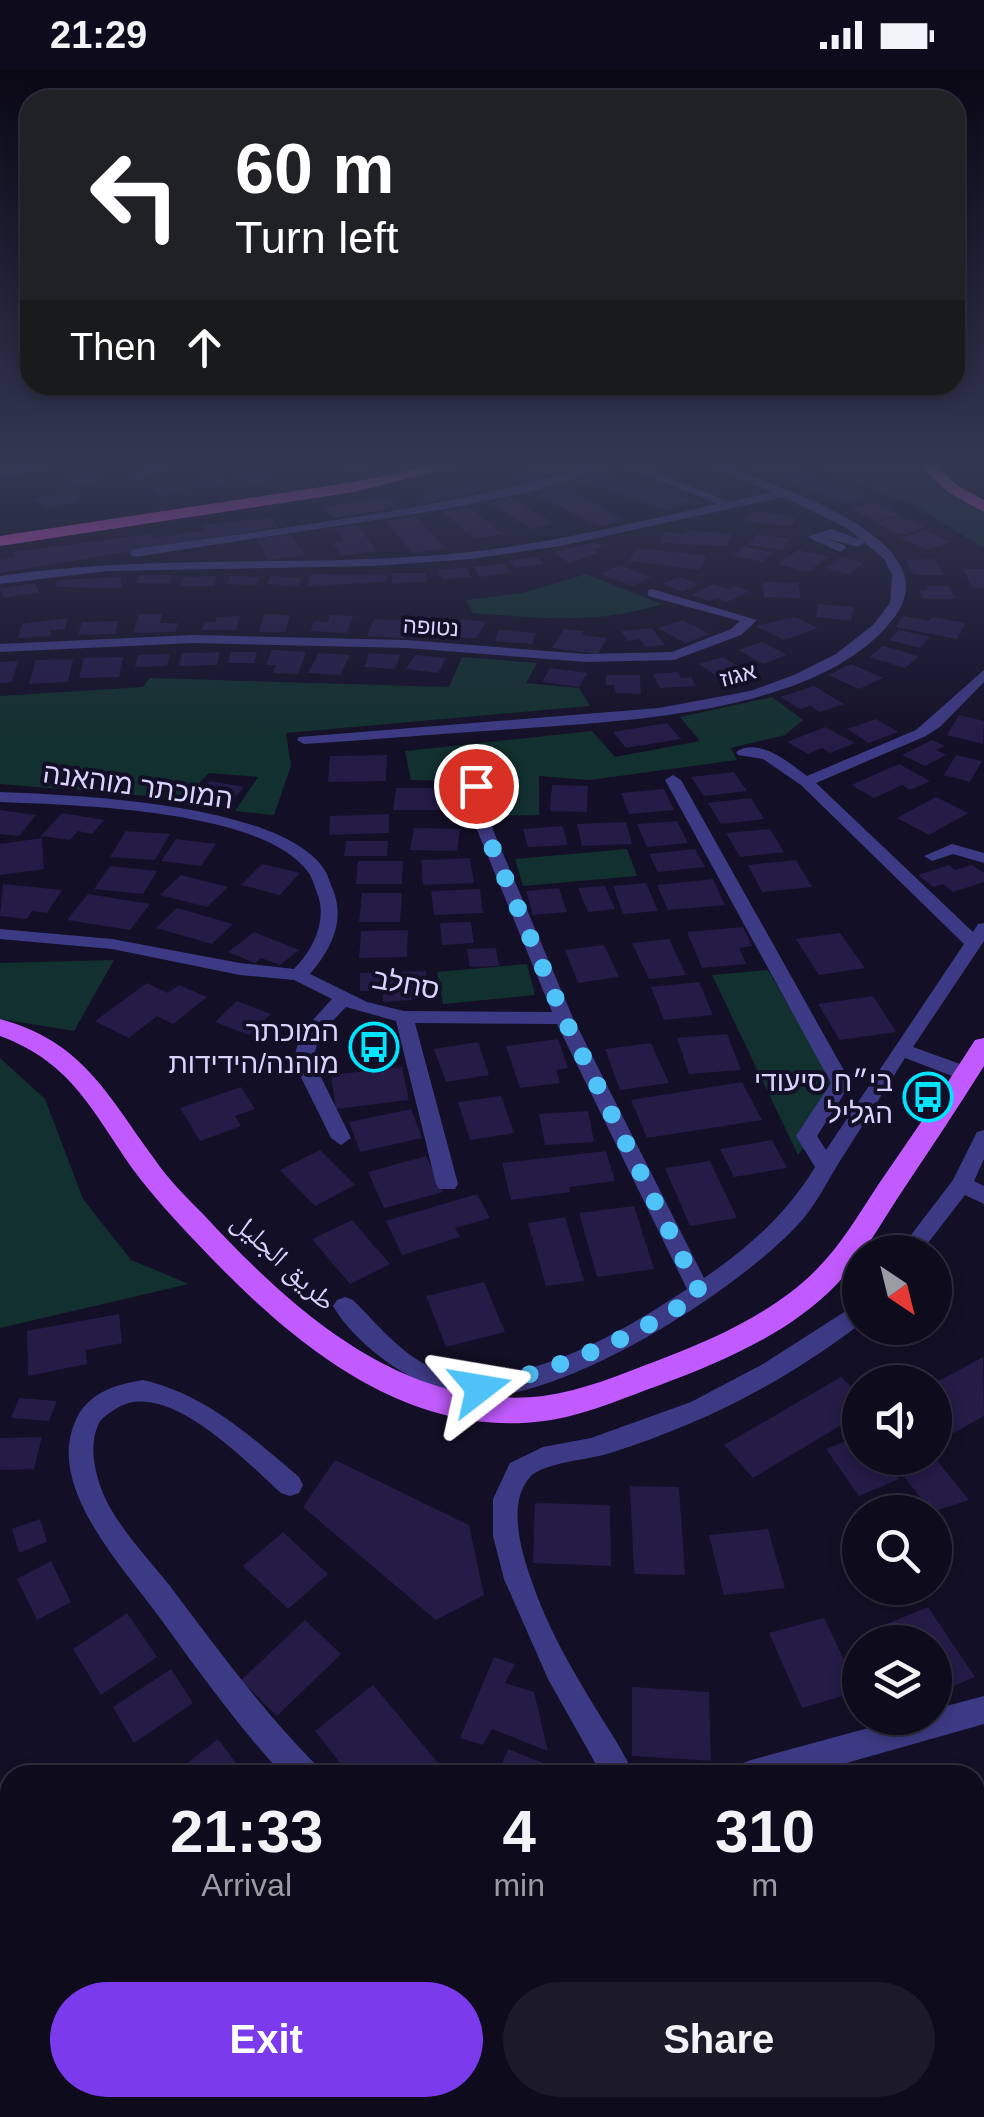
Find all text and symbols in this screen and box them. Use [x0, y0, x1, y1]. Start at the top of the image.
text: 21:29 [50, 14, 147, 56]
icon: left [70, 130, 200, 260]
text: 60 m [235, 130, 395, 208]
text: Turn left [235, 212, 398, 263]
icon: ahead [177, 320, 232, 375]
text: Then [70, 326, 157, 368]
street label: נטופה [402, 613, 460, 641]
street label: אגוז [717, 658, 759, 692]
pin [434, 744, 519, 829]
street label: המוכתר מוהאנה [41, 757, 235, 815]
icon: arrive [449, 759, 504, 814]
street label: סחלב [370, 963, 442, 1005]
place label: המוכתר מוהנה/הידידות [168, 1016, 339, 1079]
bus stop icon: המוכתר מוהנה/הידידות [348, 1021, 400, 1073]
place label: בי״ח סיעודי הגליל [754, 1066, 893, 1129]
bus stop icon: בי״ח סיעודי הגליל [902, 1071, 954, 1123]
street label: طريق الجليل [225, 1205, 342, 1318]
north arrow [842, 1235, 952, 1345]
map controls [842, 1235, 952, 1735]
position arrow [428, 1336, 532, 1440]
button: sound [842, 1365, 952, 1475]
button: search [842, 1495, 952, 1605]
button: layers [842, 1625, 952, 1735]
text: 21:33 [170, 1798, 323, 1865]
text: 4 [502, 1798, 536, 1865]
text: 310 [715, 1798, 815, 1865]
text: Arrival [201, 1867, 292, 1903]
text: min [493, 1867, 545, 1903]
text: m [752, 1867, 778, 1903]
button: Exit [50, 1982, 483, 2097]
button: Share [503, 1982, 935, 2097]

